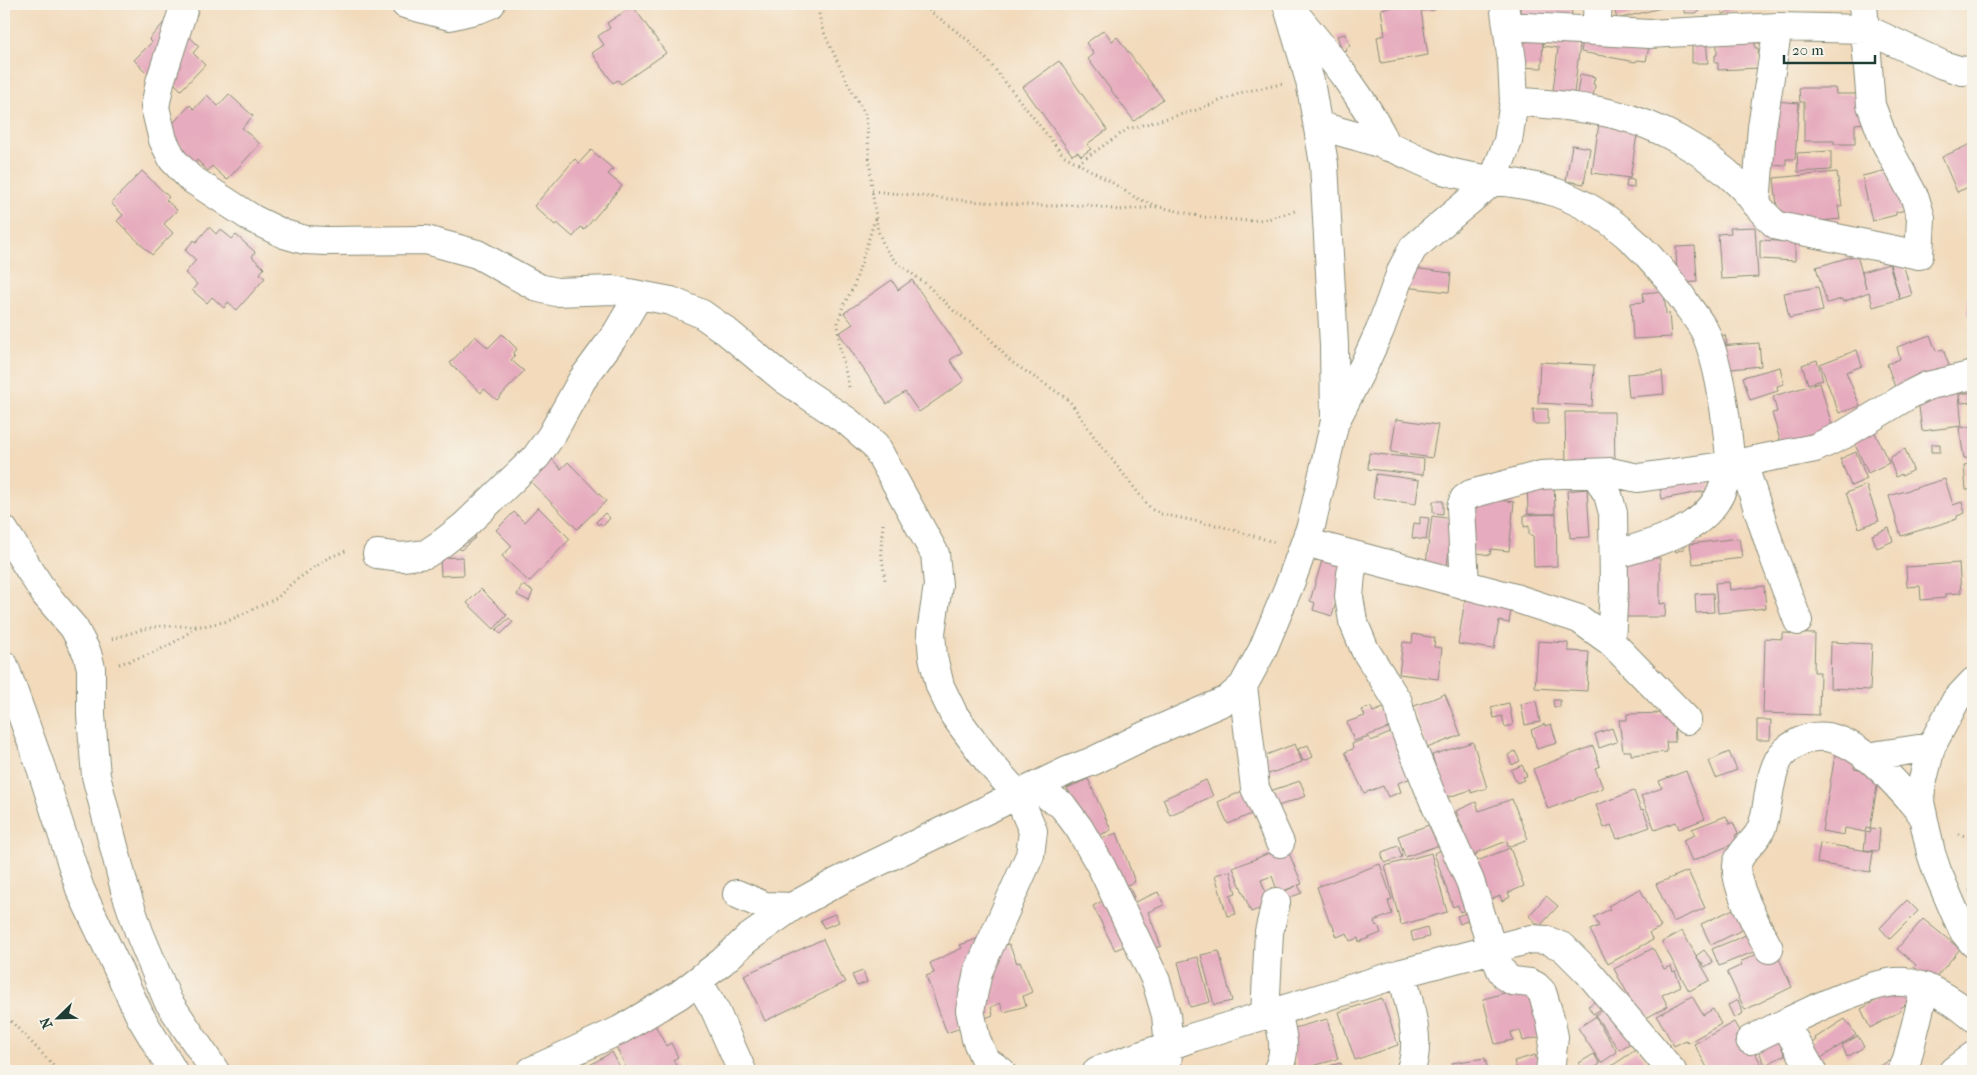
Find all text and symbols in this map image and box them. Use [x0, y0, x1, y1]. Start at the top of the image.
scale bar [1784, 32, 1876, 64]
text: 20 m [1792, 41, 1824, 59]
north arrow [32, 992, 82, 1042]
text: N [36, 1014, 56, 1031]

